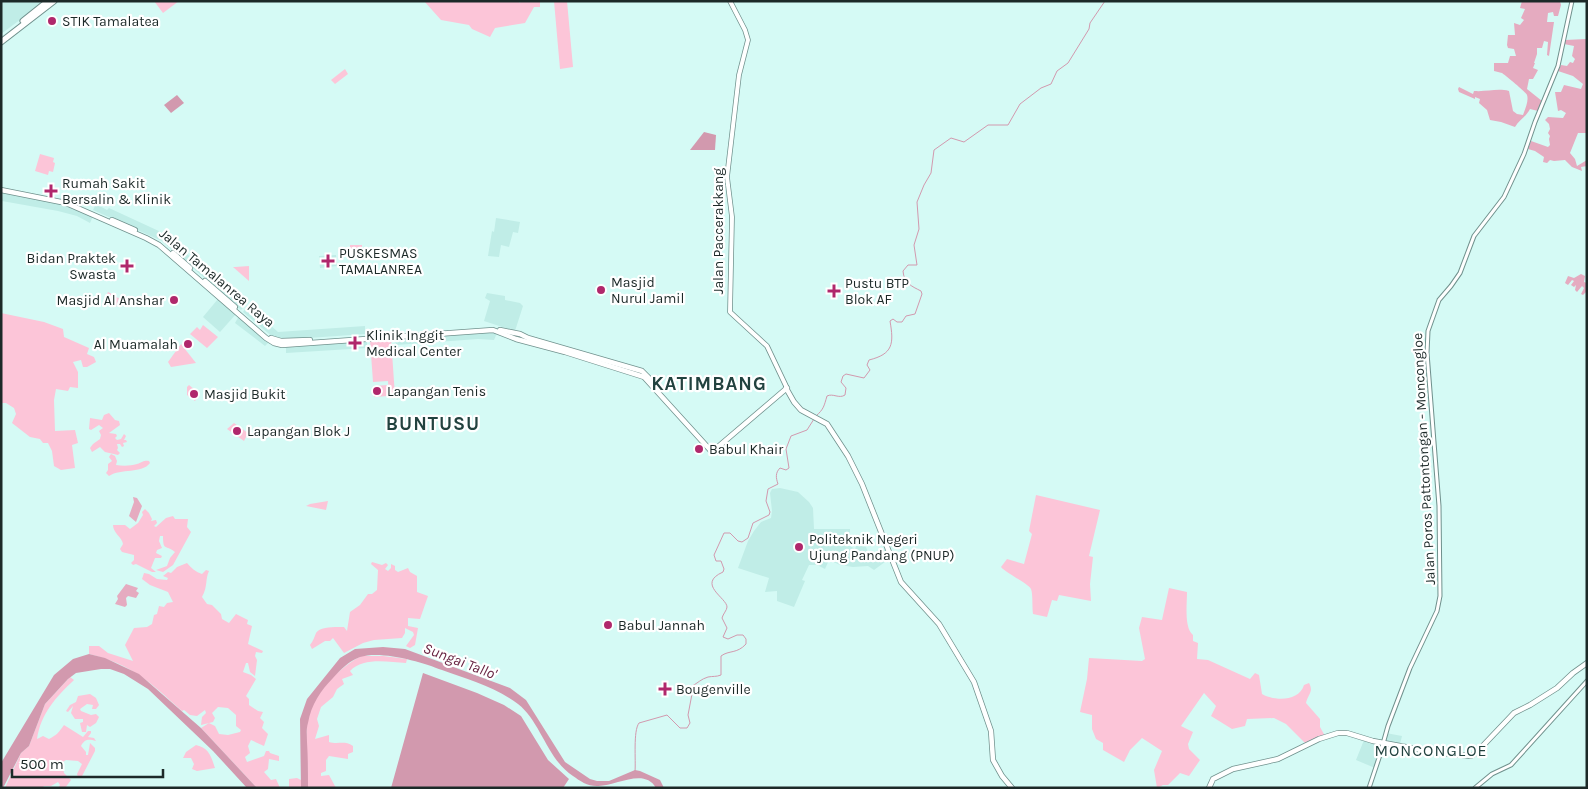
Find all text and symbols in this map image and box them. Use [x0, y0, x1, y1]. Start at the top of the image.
place label: STIK Tamalatea [62, 13, 159, 30]
marker: STIK Tamalatea [46, 15, 58, 27]
street label: Jalan Paccerakkang [710, 168, 727, 294]
place label: Rumah Sakit Bersalin & Klinik [62, 175, 171, 208]
marker: Rumah Sakit Bersalin & Klinik [44, 184, 58, 198]
street label: Jalan Tamalanrea Raya [156, 225, 278, 331]
place label: PUSKESMAS TAMALANREA [339, 245, 422, 278]
place label: Bidan Praktek Swasta [27, 250, 116, 283]
marker: PUSKESMAS TAMALANREA [321, 254, 335, 268]
marker: Bidan Praktek Swasta [120, 259, 134, 273]
place label: Masjid Nurul Jamil [611, 274, 684, 307]
place label: Pustu BTP Blok AF [845, 275, 909, 308]
marker: Masjid Nurul Jamil [595, 284, 607, 296]
marker: Pustu BTP Blok AF [827, 284, 841, 298]
place label: Masjid Al Anshar [57, 292, 165, 309]
marker: Masjid Al Anshar [168, 294, 180, 306]
place label: Klinik Inggit Medical Center [366, 327, 462, 360]
street label: Jalan Poros Pattontongan - Moncongloe [1409, 332, 1439, 586]
place label: Al Muamalah [94, 336, 178, 353]
marker: Klinik Inggit Medical Center [348, 336, 362, 350]
marker: Al Muamalah [182, 338, 194, 350]
district label: KATIMBANG [651, 373, 767, 395]
place label: Lapangan Tenis [387, 383, 486, 400]
marker: Lapangan Tenis [371, 385, 383, 397]
place label: Masjid Bukit [204, 386, 286, 403]
marker: Masjid Bukit [188, 388, 200, 400]
district label: BUNTUSU [386, 413, 480, 435]
place label: Lapangan Blok J [247, 423, 350, 440]
marker: Lapangan Blok J [231, 425, 243, 437]
place label: Babul Khair [709, 441, 784, 458]
marker: Babul Khair [693, 443, 705, 455]
place label: Politeknik Negeri Ujung Pandang (PNUP) [809, 531, 954, 564]
marker: Politeknik Negeri Ujung Pandang (PNUP) [793, 541, 805, 553]
place label: Babul Jannah [618, 617, 705, 634]
marker: Babul Jannah [602, 619, 614, 631]
water label: Sungai Tallo' [421, 639, 500, 684]
place label: Bougenville [676, 681, 751, 698]
marker: Bougenville [658, 682, 672, 696]
district label: MONCONGLOE [1374, 741, 1488, 760]
scale bar [12, 746, 164, 778]
text: 500 m [20, 755, 64, 773]

